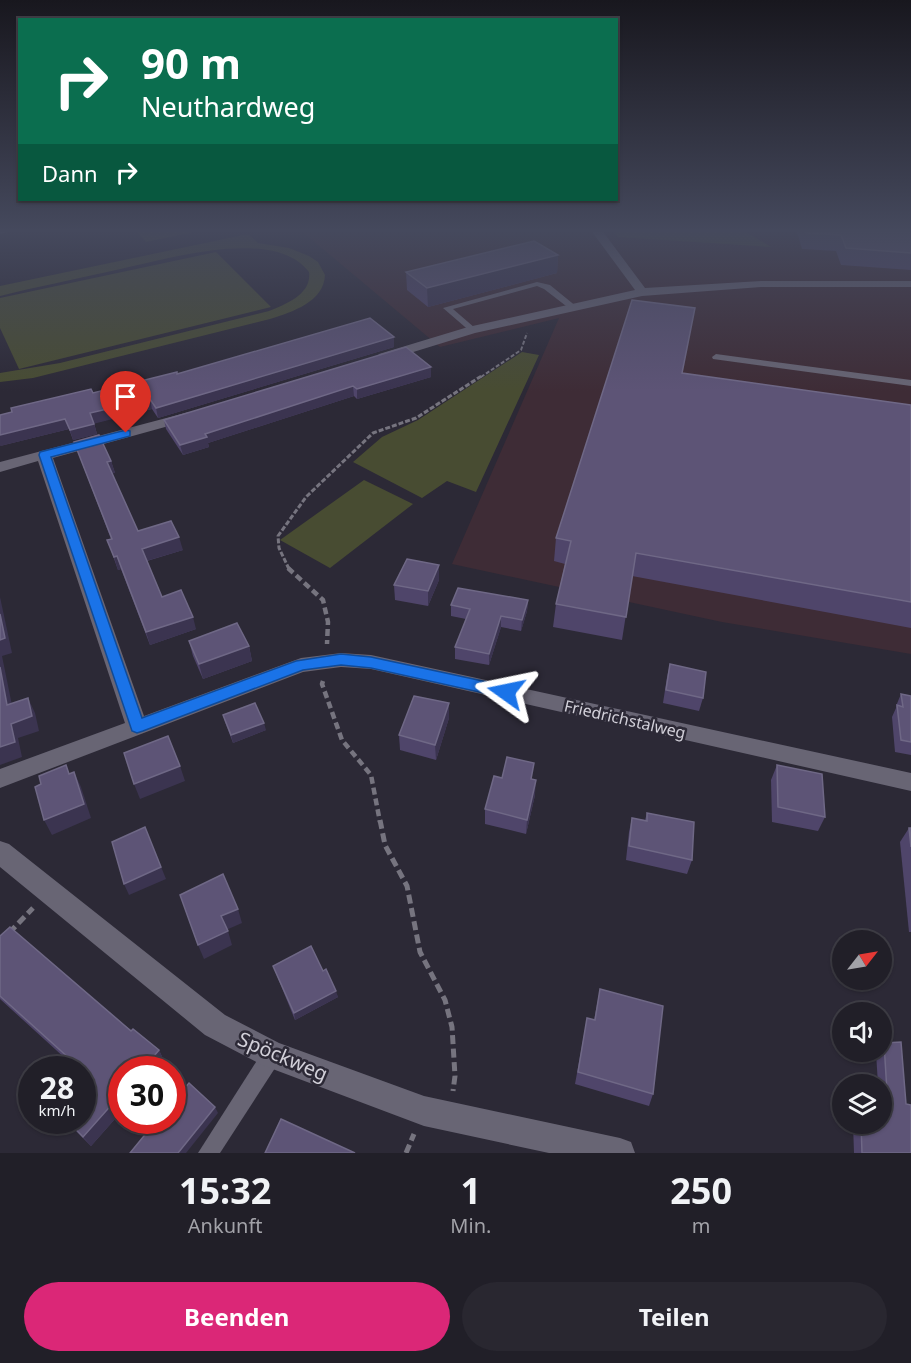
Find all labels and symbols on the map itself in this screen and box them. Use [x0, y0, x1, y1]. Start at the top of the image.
pin [100, 371, 151, 433]
position arrow [474, 660, 538, 724]
street label: Friedrichstalweg [562, 694, 688, 744]
north arrow [832, 930, 892, 990]
street label: Spöckweg [234, 1025, 332, 1087]
speed limit sign: 30 [108, 1056, 186, 1134]

